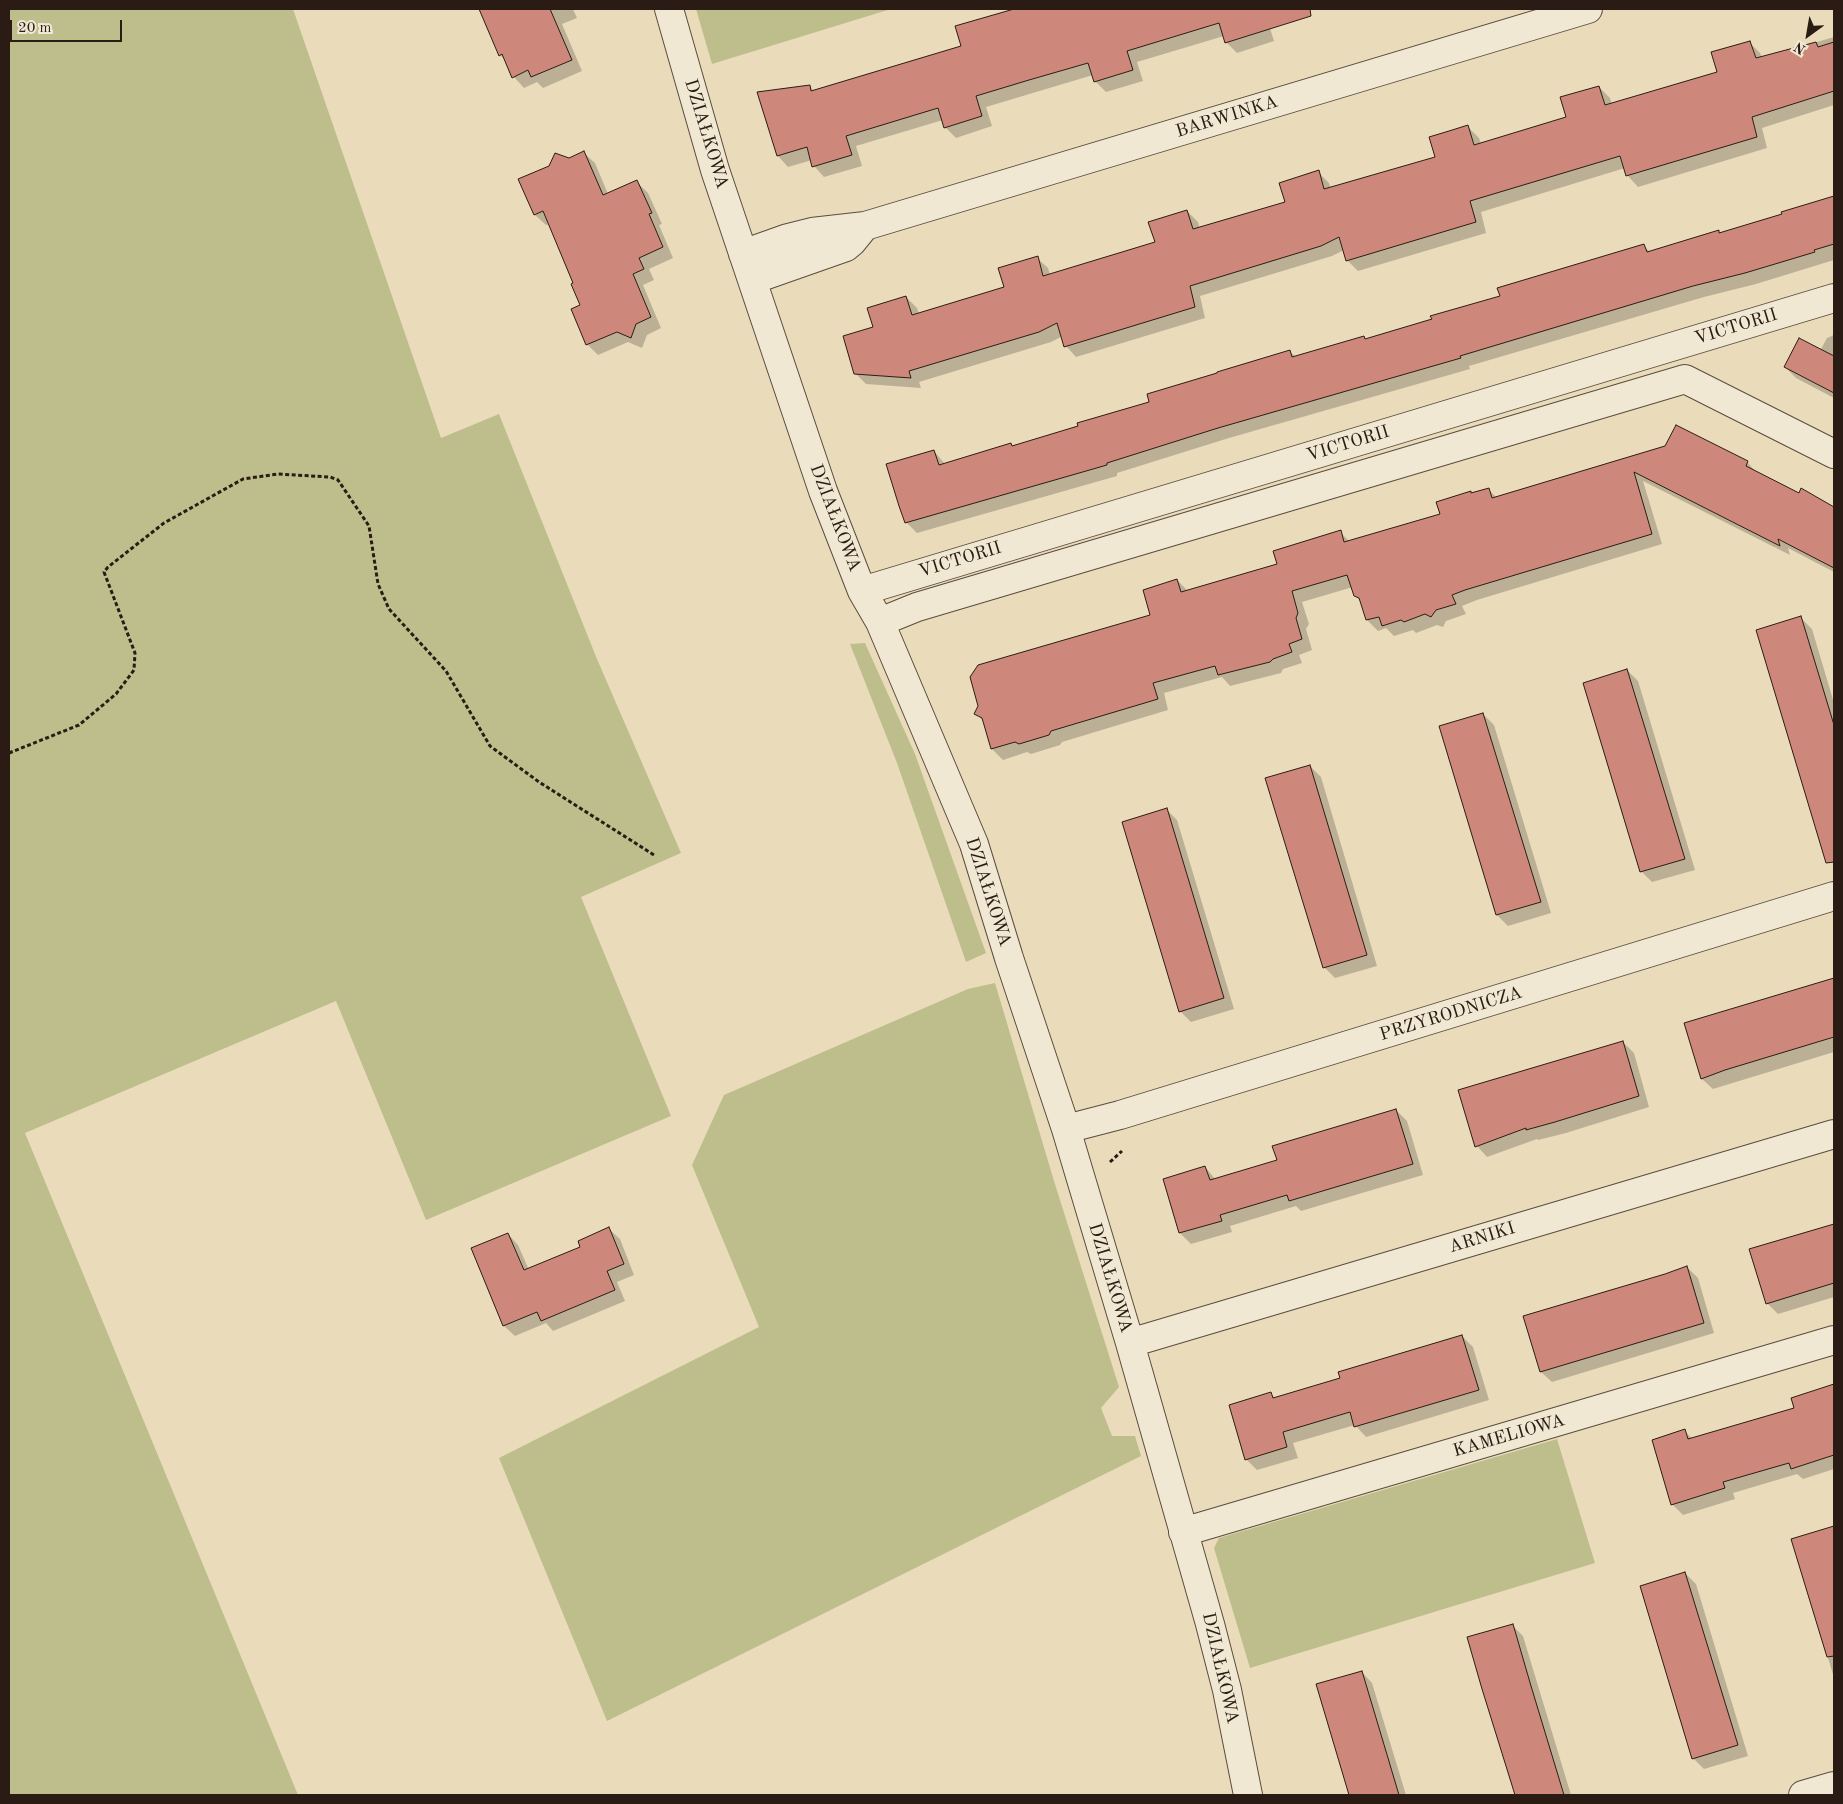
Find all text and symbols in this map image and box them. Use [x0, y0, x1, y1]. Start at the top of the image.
scale bar [12, 10, 125, 42]
north arrow [1783, 10, 1833, 60]
text: 20 m [18, 21, 52, 36]
text: N [1792, 39, 1808, 56]
street label: DZIAŁKOWA [679, 77, 733, 191]
street label: BARWINKA [1173, 91, 1281, 143]
street label: VICTORII [1692, 304, 1780, 350]
street label: VICTORII [1304, 421, 1392, 467]
street label: DZIAŁKOWA [805, 461, 865, 575]
street label: VICTORII [916, 537, 1004, 583]
street label: DZIAŁKOWA [960, 835, 1016, 949]
street label: PRZYRODNICZA [1377, 982, 1525, 1046]
street label: ARNIKI [1446, 1218, 1518, 1258]
street label: DZIAŁKOWA [1083, 1221, 1137, 1335]
street label: KAMELIOWA [1450, 1410, 1568, 1462]
street label: DZIAŁKOWA [1197, 1610, 1243, 1726]

